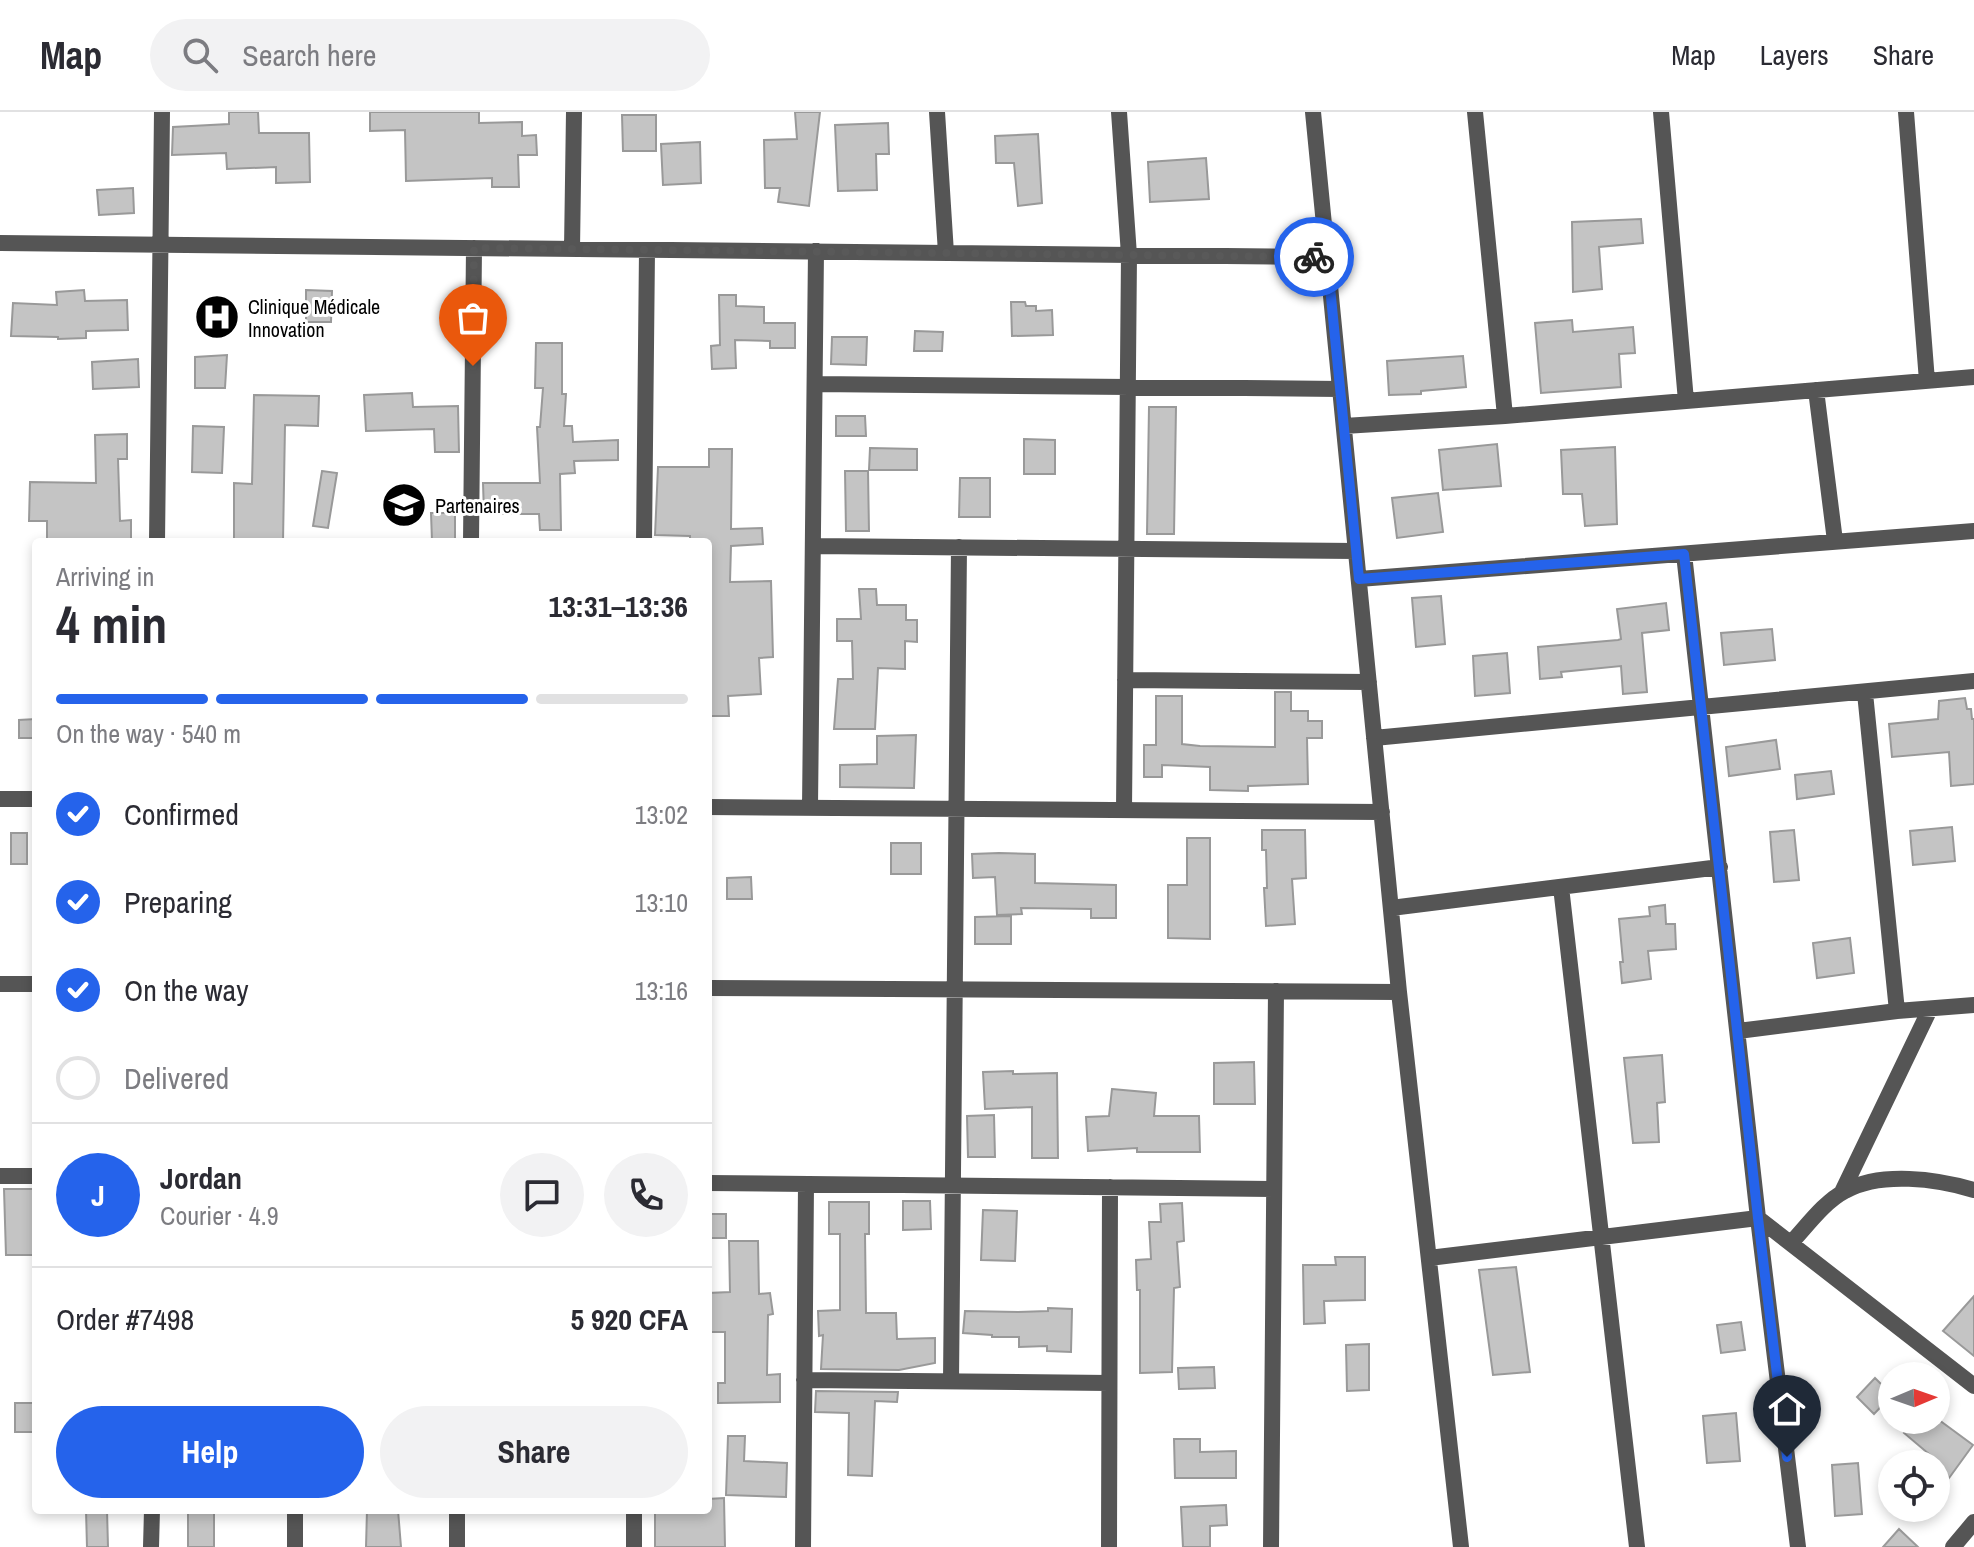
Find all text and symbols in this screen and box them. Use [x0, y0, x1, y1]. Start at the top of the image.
search box [150, 19, 710, 91]
text: Map [40, 30, 102, 81]
icon: search [178, 33, 222, 77]
text: Search here [242, 35, 376, 75]
text: Map [1671, 36, 1716, 74]
text: Layers [1760, 36, 1829, 74]
text: Share [1873, 36, 1934, 74]
courier [1274, 217, 1354, 297]
icon: bike [1292, 235, 1336, 279]
pin [439, 284, 507, 366]
hospital icon: Clinique Médicale Innovation [193, 293, 241, 341]
place label: Clinique Médicale Innovation [248, 293, 380, 343]
icon: bag [451, 296, 495, 340]
school or university icon: Partenaires [380, 481, 428, 529]
place label: Partenaires [435, 492, 520, 519]
text: Arriving in [56, 559, 154, 594]
text: 13:31–13:36 [549, 586, 688, 626]
text: 4 min [56, 589, 167, 659]
text: On the way · 540 m [56, 716, 241, 751]
icon: check [56, 792, 100, 836]
text: Confirmed [124, 794, 239, 834]
text: 13:02 [635, 797, 688, 832]
icon: check [56, 880, 100, 924]
text: Preparing [124, 882, 232, 922]
text: 13:10 [635, 885, 688, 920]
icon: check [56, 968, 100, 1012]
text: On the way [124, 970, 248, 1010]
text: 13:16 [635, 973, 688, 1008]
text: Delivered [124, 1058, 229, 1098]
button: chat [500, 1153, 584, 1237]
button: phone [604, 1153, 688, 1237]
text: Jordan [160, 1158, 242, 1198]
text: J [91, 1175, 105, 1215]
text: Courier · 4.9 [160, 1198, 279, 1233]
text: Order #7498 [56, 1299, 194, 1339]
text: 5 920 CFA [570, 1299, 688, 1339]
north arrow [1878, 1362, 1950, 1434]
map controls [1878, 1362, 1950, 1522]
pin [1753, 1375, 1821, 1457]
icon: home [1765, 1387, 1809, 1431]
button: Help [56, 1406, 364, 1498]
button: Share [380, 1406, 688, 1498]
button: locate [1878, 1450, 1950, 1522]

